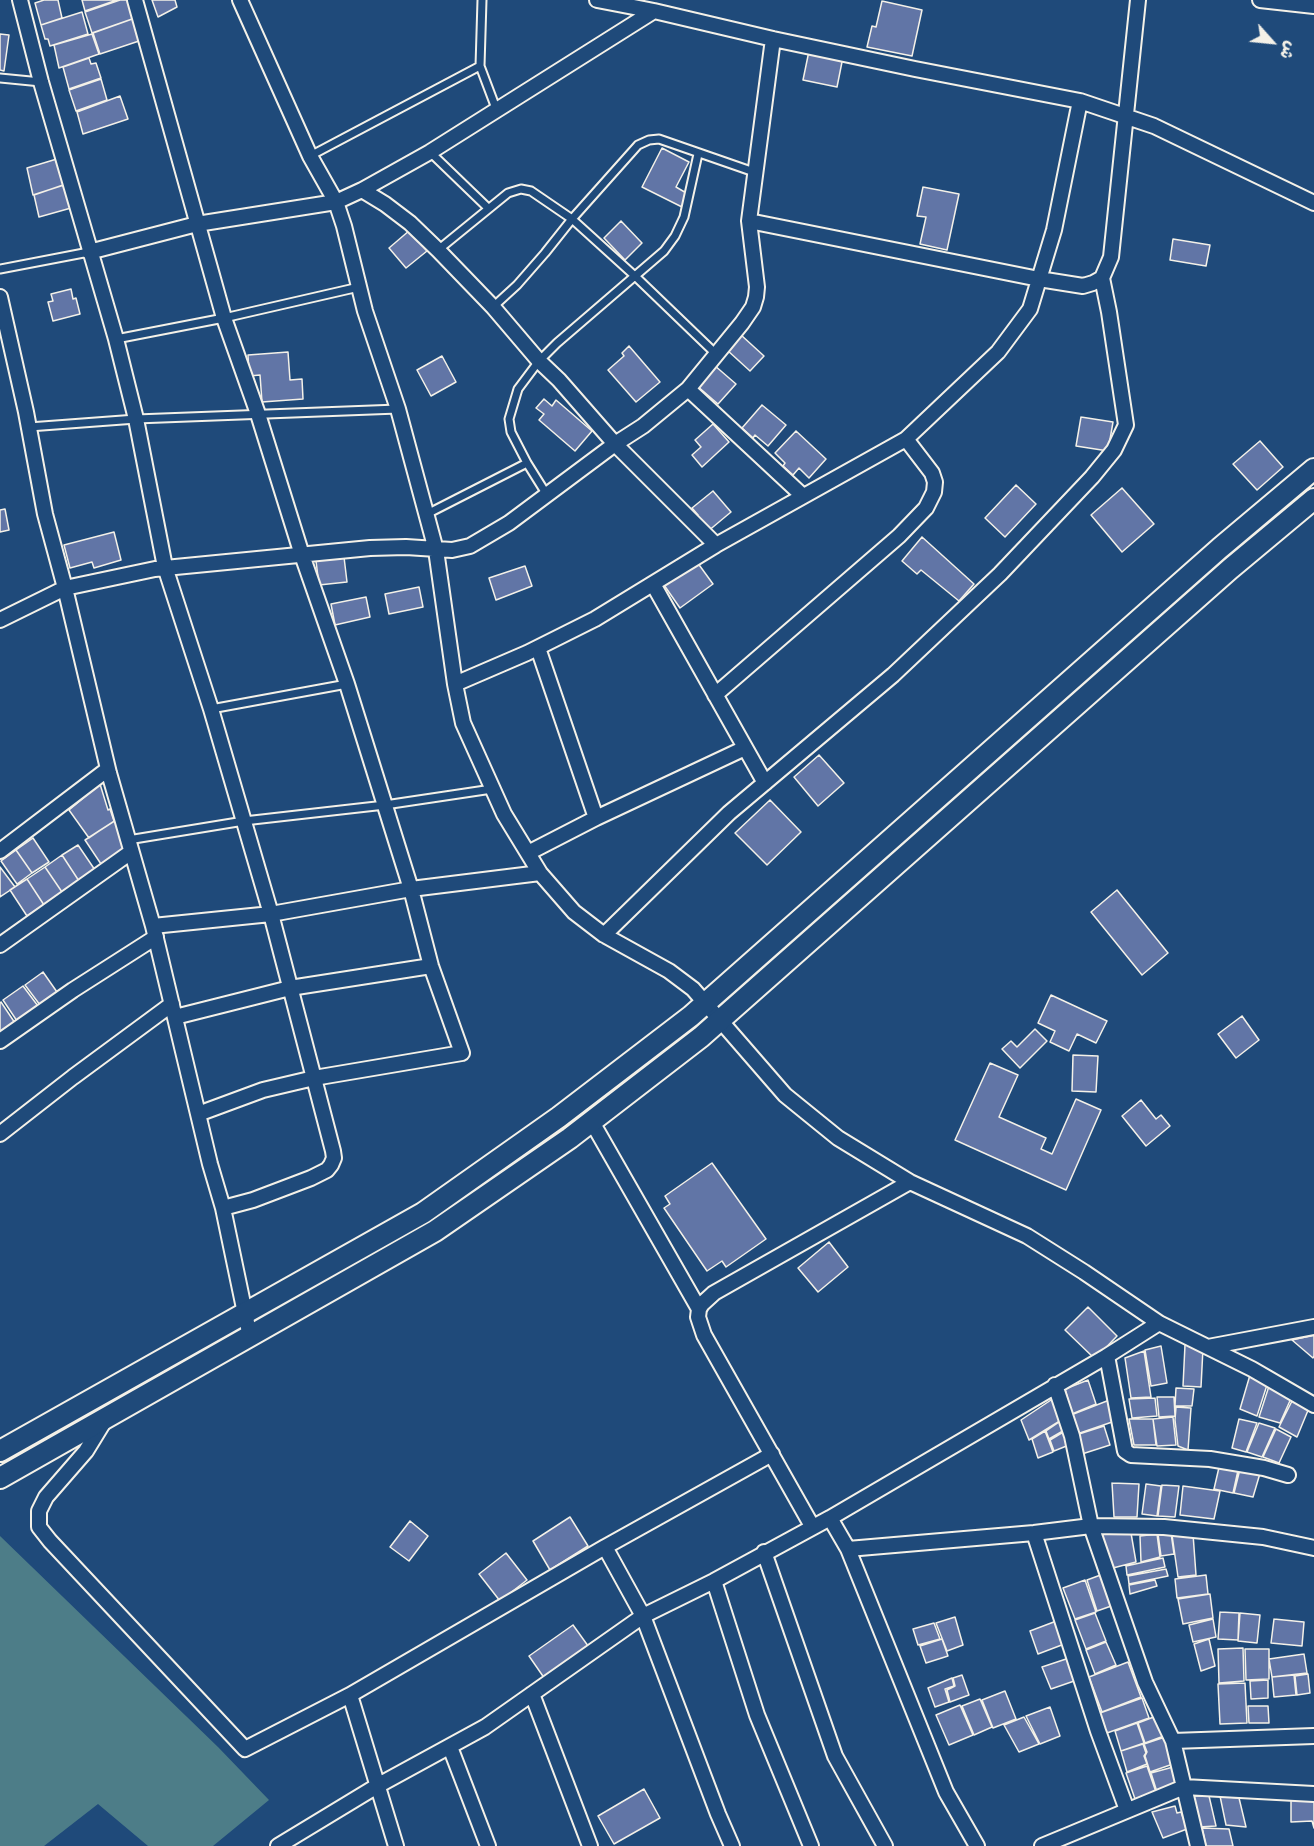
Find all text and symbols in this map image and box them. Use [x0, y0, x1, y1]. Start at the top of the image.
north arrow [1242, 12, 1302, 72]
text: ش [1276, 38, 1301, 63]

